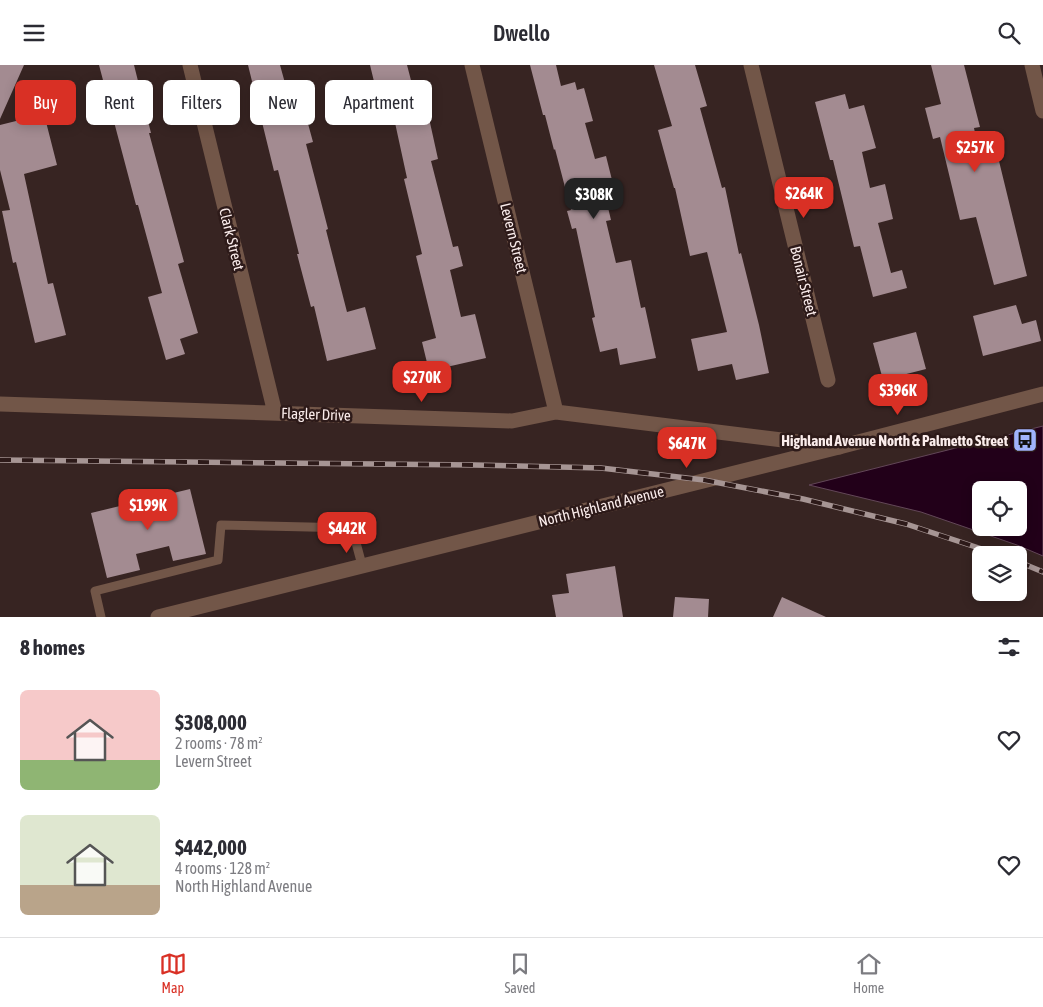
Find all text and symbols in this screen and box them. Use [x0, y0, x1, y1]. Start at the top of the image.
icon: menu [20, 19, 48, 47]
icon: search [995, 19, 1023, 47]
text: Dwello [493, 20, 550, 46]
chip: Buy [15, 80, 76, 125]
chip: Rent [86, 80, 153, 125]
chip: Filters [163, 80, 240, 125]
chip: New [250, 80, 315, 125]
chip: Apartment [325, 80, 432, 125]
pin: $257K [940, 131, 1010, 173]
text: $257K [956, 138, 994, 156]
pin: $308K [559, 177, 629, 220]
pin: $264K [769, 177, 839, 219]
text: $264K [785, 184, 823, 202]
text: $308K [575, 185, 613, 203]
street label: Levern Street [497, 201, 531, 275]
street label: Clark Street [216, 206, 248, 272]
street label: Bonair Street [787, 244, 821, 318]
pin: $270K [387, 361, 457, 403]
text: $270K [403, 368, 441, 386]
pin: $396K [863, 373, 933, 416]
text: $396K [879, 381, 917, 399]
street label: Flagler Drive [281, 404, 351, 424]
pin: $647K [652, 427, 722, 469]
bus stop icon: Highland Avenue North & Palmetto Street [1012, 427, 1038, 453]
place label: Highland Avenue North & Palmetto Street [781, 432, 1009, 449]
text: $647K [668, 434, 706, 452]
map controls [972, 481, 1027, 601]
button: locate [972, 481, 1027, 536]
street label: North Highland Avenue [537, 482, 666, 530]
pin: $199K [113, 489, 183, 531]
text: $199K [129, 496, 167, 514]
pin: $442K [312, 511, 382, 554]
text: $442K [328, 519, 366, 537]
button: layers [972, 546, 1027, 601]
icon: filters [995, 633, 1023, 661]
text: 8 homes [20, 635, 85, 659]
icon: home [60, 710, 120, 770]
text: $308,000 [175, 710, 247, 734]
icon: heart [995, 726, 1023, 754]
text: 2 rooms · 78 m² [175, 734, 263, 752]
text: Levern Street [175, 752, 252, 770]
icon: home [60, 835, 120, 895]
text: $442,000 [175, 835, 247, 859]
icon: heart [995, 851, 1023, 879]
text: 4 rooms · 128 m² [175, 859, 270, 877]
text: North Highland Avenue [175, 877, 312, 895]
tab: Map [159, 950, 187, 996]
tab: Saved [504, 950, 535, 996]
tab: Home [853, 950, 884, 996]

